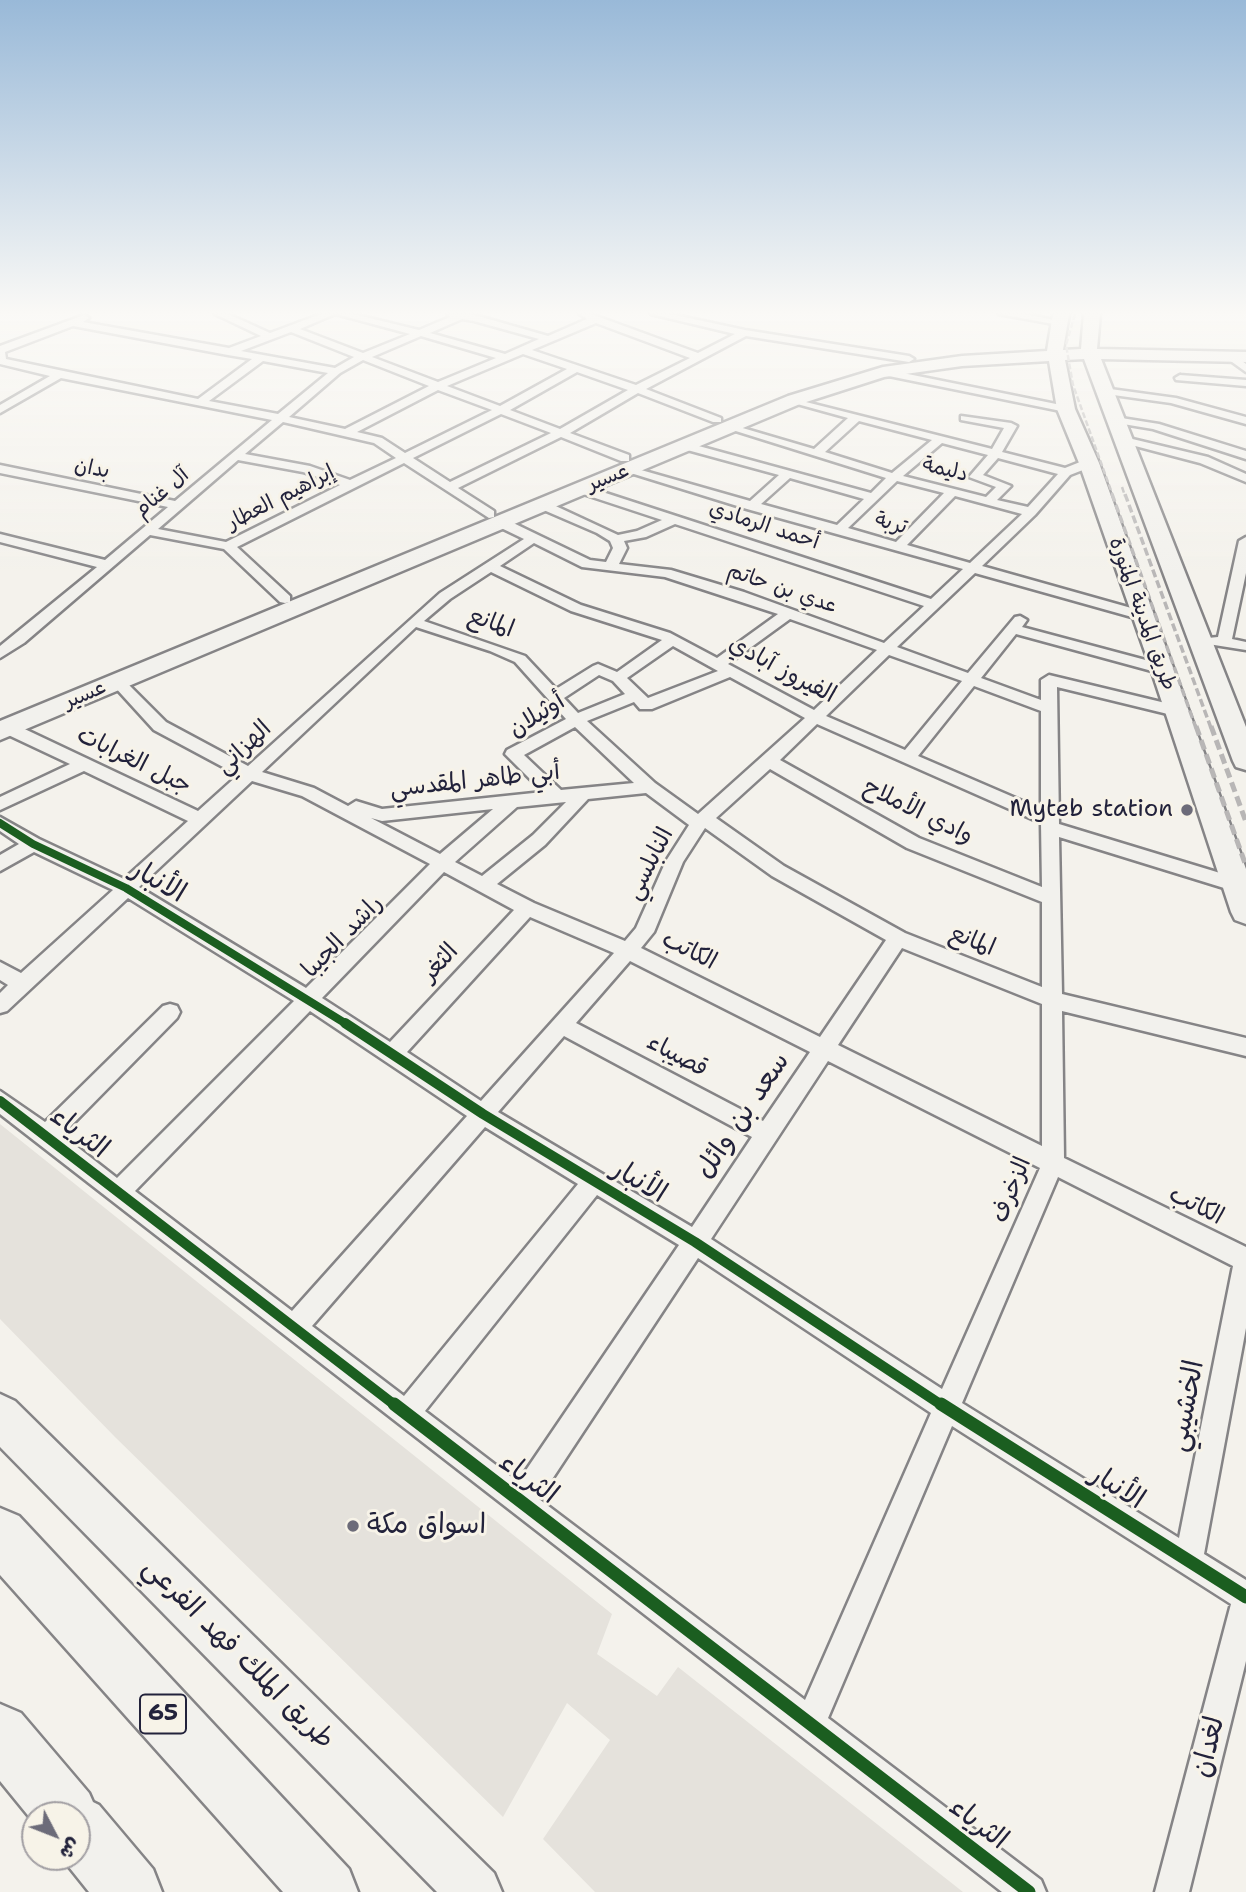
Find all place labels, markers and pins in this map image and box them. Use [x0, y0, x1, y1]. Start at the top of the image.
place label: Myteb station [1010, 796, 1173, 824]
marker: Myteb station [1179, 802, 1195, 818]
place label: اسواق مكة [367, 1509, 486, 1543]
marker: اسواق مكة [345, 1518, 361, 1534]

